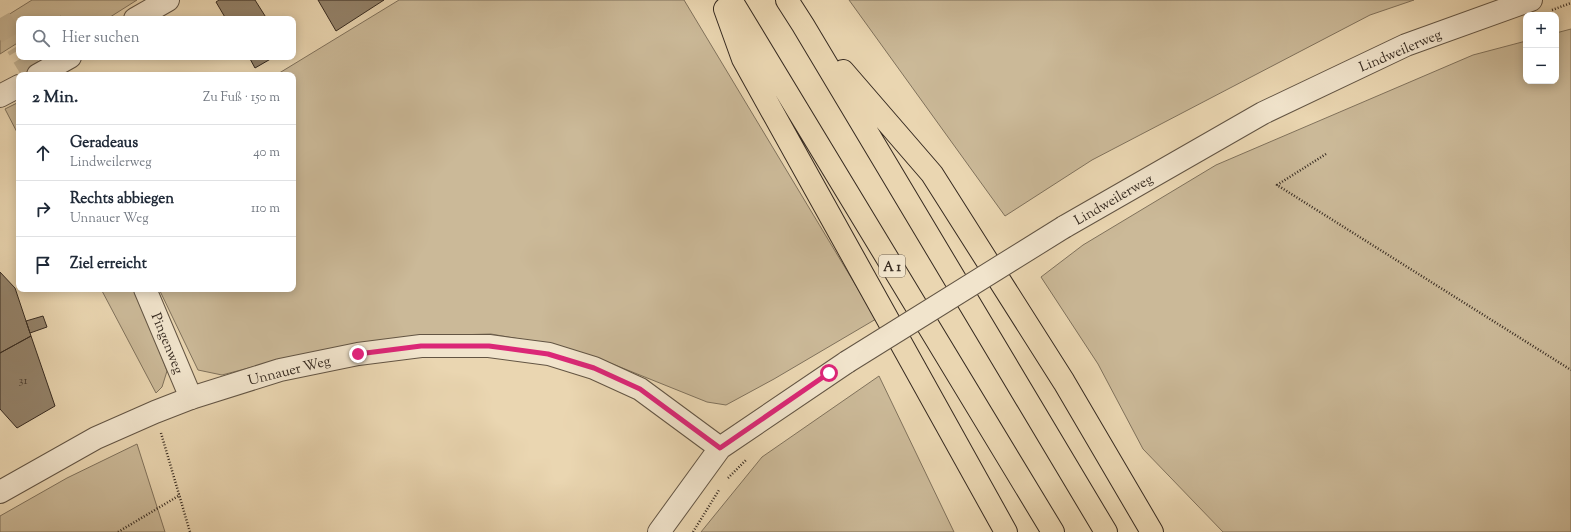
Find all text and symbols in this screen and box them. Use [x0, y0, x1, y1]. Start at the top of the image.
map controls [1523, 12, 1559, 84]
button: + [1523, 12, 1559, 48]
search box [16, 16, 296, 60]
street label: Lindweilerweg [1356, 25, 1445, 78]
icon: search [30, 27, 52, 49]
text: Hier suchen [62, 28, 140, 49]
button: − [1523, 48, 1559, 84]
text: 2 Min. [32, 86, 78, 110]
text: Zu Fuß · 150 m [203, 89, 280, 107]
text: Geradeaus [70, 133, 138, 154]
icon: ahead [32, 142, 54, 164]
text: 40 m [253, 144, 280, 162]
text: Lindweilerweg [70, 154, 152, 172]
street label: Lindweilerweg [1071, 170, 1157, 231]
text: Rechts abbiegen [70, 189, 174, 210]
icon: right [32, 198, 54, 220]
text: 110 m [251, 200, 280, 218]
text: Unnauer Weg [70, 210, 149, 228]
icon: arrive [32, 254, 54, 276]
text: Ziel erreicht [70, 254, 147, 275]
road number: A 1 [879, 255, 905, 277]
street label: Pingenweg [145, 310, 188, 377]
route end [349, 345, 367, 363]
street label: Unnauer Weg [246, 352, 333, 392]
route start [820, 364, 838, 382]
house number: 31 [19, 372, 27, 390]

